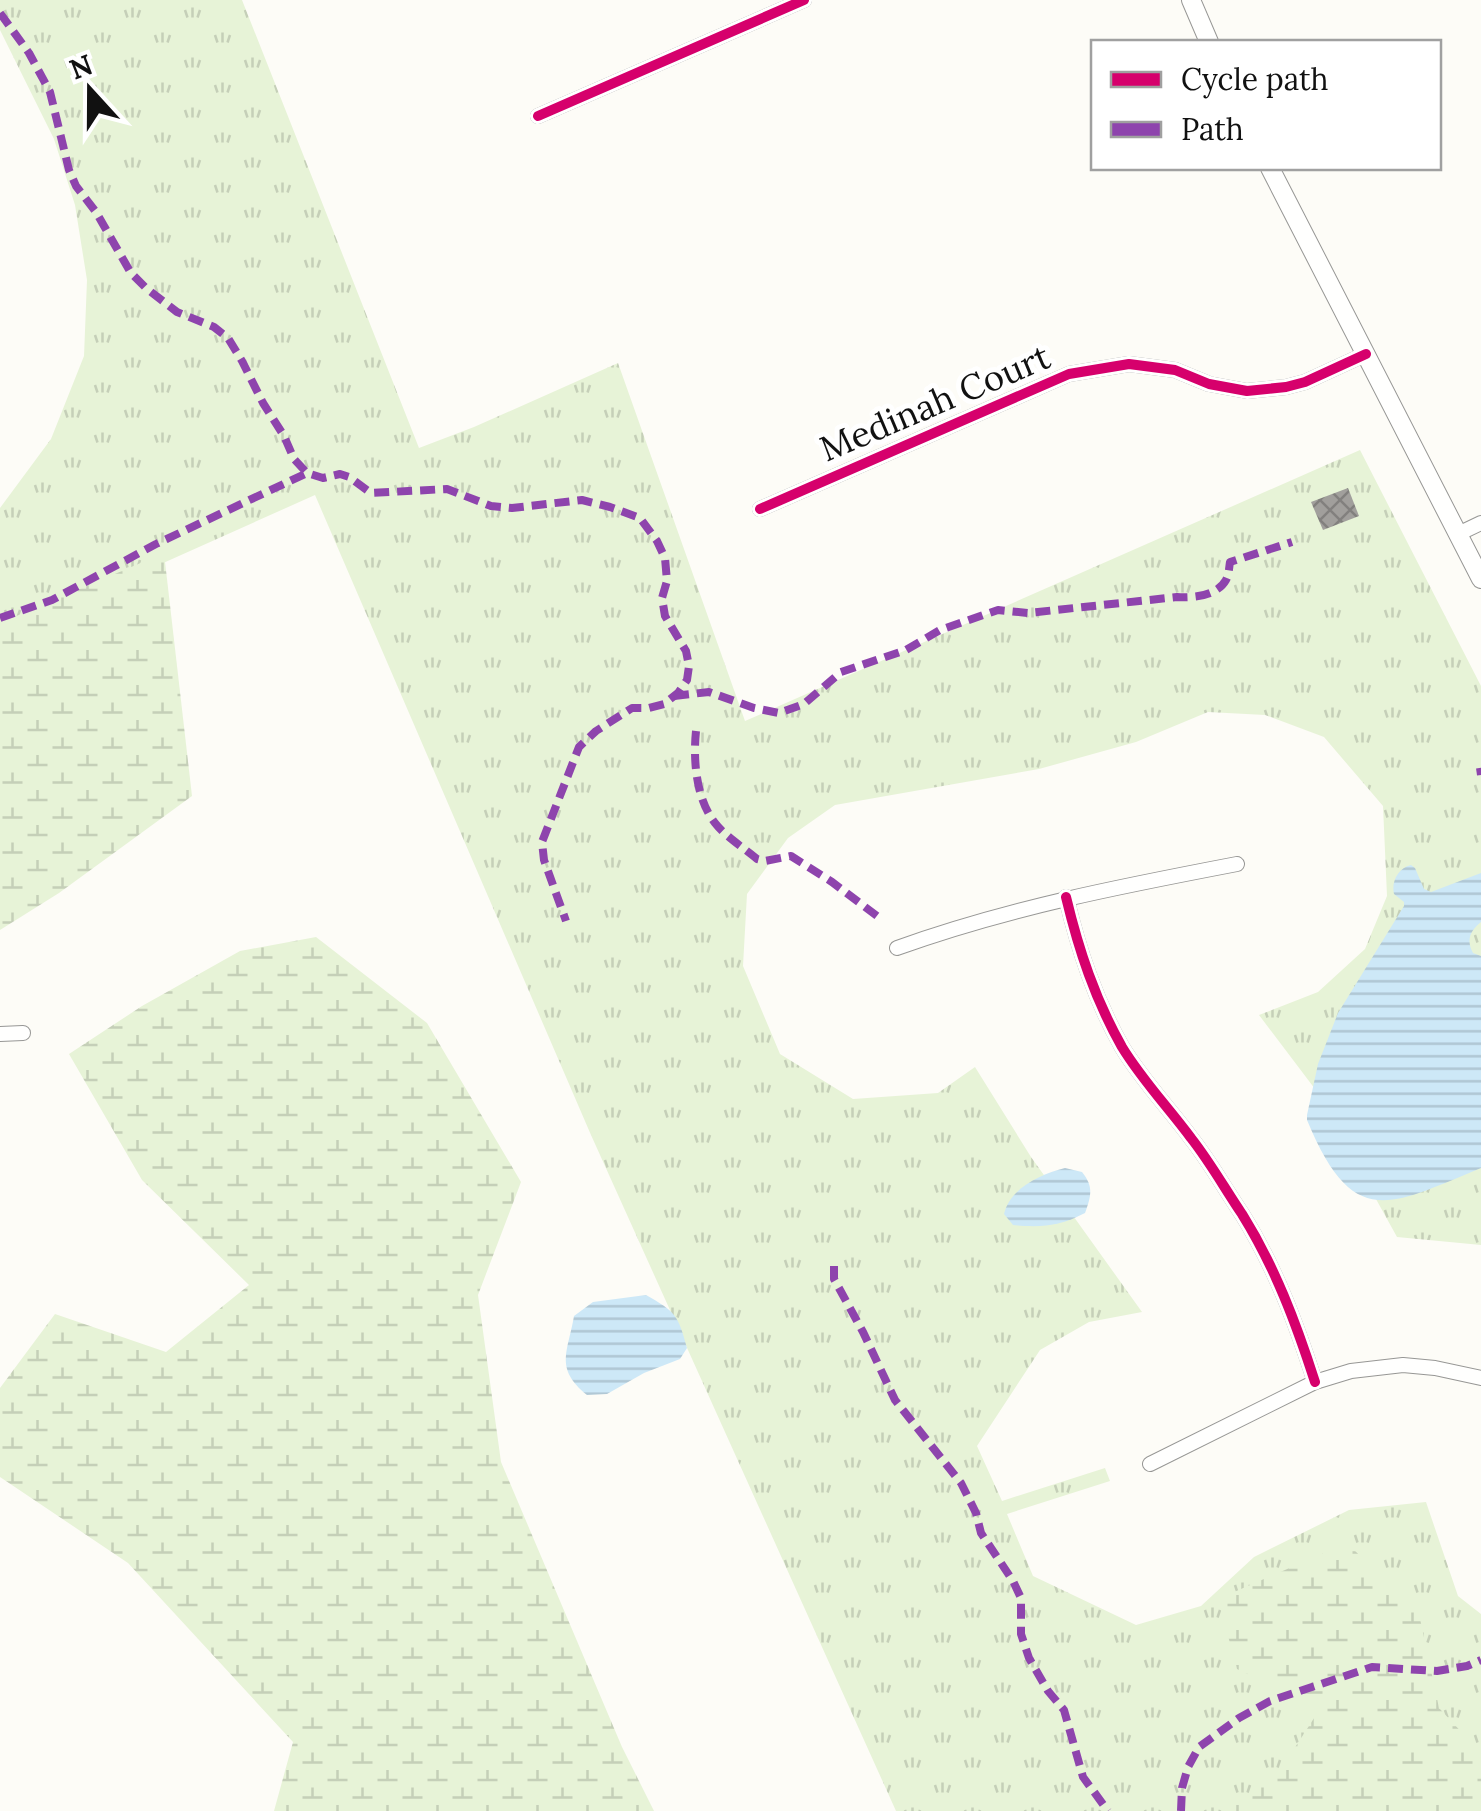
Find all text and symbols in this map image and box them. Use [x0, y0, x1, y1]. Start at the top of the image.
north arrow [40, 40, 140, 140]
legend [1091, 40, 1441, 170]
text: N [64, 46, 98, 87]
text: Cycle path [1181, 60, 1329, 99]
text: Path [1181, 110, 1244, 148]
street label: Medinah Court [813, 334, 1057, 471]

